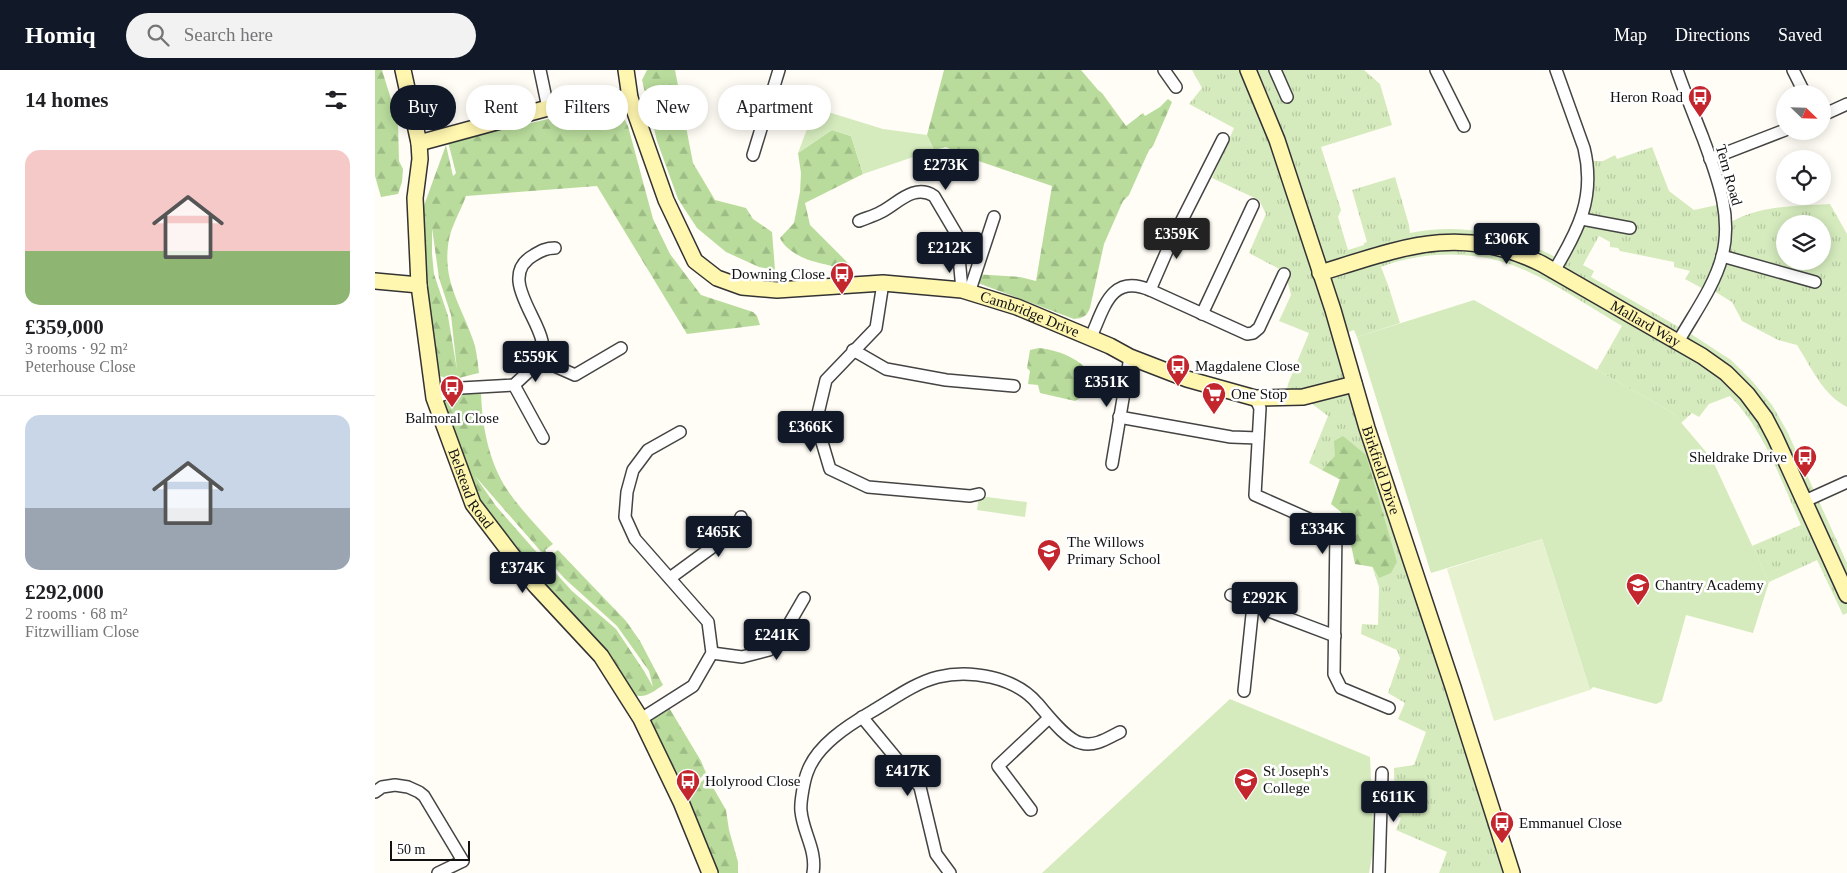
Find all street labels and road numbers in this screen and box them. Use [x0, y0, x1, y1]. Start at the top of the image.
street label: Tern Road [1713, 143, 1745, 208]
street label: Cambridge Drive [978, 288, 1082, 340]
street label: Mallard Way [1608, 297, 1684, 350]
street label: Birkfield Drive [1359, 424, 1403, 517]
street label: Belstead Road [445, 446, 497, 532]

